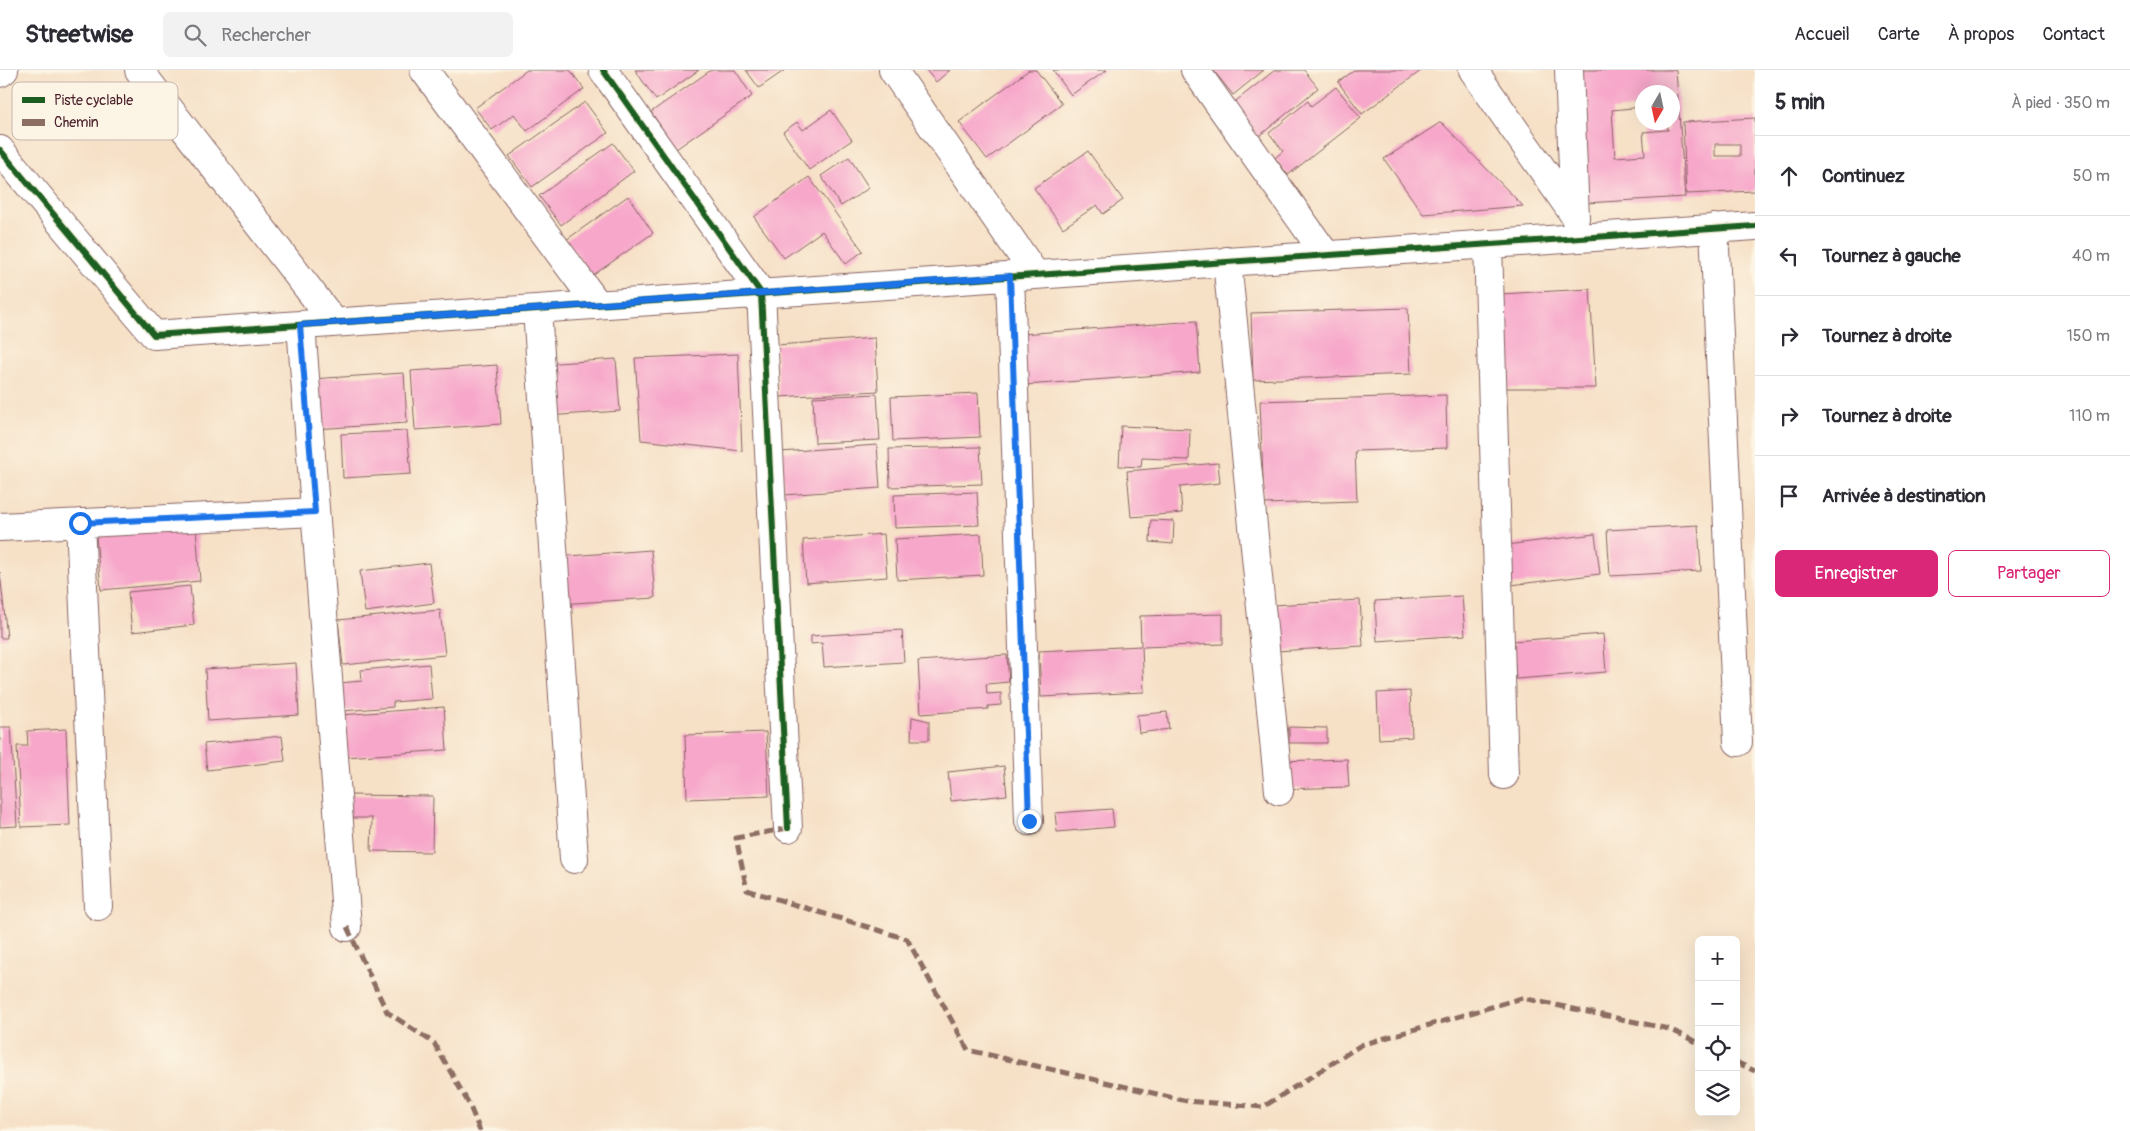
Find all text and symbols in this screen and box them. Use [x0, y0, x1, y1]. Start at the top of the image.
search box [163, 12, 513, 57]
text: Streetwise [25, 20, 133, 49]
icon: search [181, 21, 209, 49]
text: Rechercher [221, 23, 311, 47]
text: Accueil [1794, 23, 1850, 46]
text: Carte [1878, 23, 1920, 46]
text: À propos [1948, 23, 2014, 46]
text: Contact [2042, 23, 2105, 46]
legend [12, 82, 178, 140]
north arrow [1635, 85, 1680, 130]
text: 5 min [1775, 89, 1825, 116]
text: Piste cyclable [54, 92, 133, 109]
text: À pied · 350 m [2011, 93, 2110, 113]
text: Chemin [54, 114, 99, 131]
icon: ahead [1775, 162, 1803, 190]
text: Continuez [1822, 164, 1905, 188]
text: 50 m [2073, 166, 2110, 186]
icon: left [1775, 242, 1803, 270]
text: Tournez à gauche [1822, 244, 1961, 268]
text: 40 m [2072, 246, 2110, 266]
icon: right [1775, 322, 1803, 350]
text: Tournez à droite [1822, 324, 1952, 348]
text: 150 m [2066, 326, 2110, 346]
icon: right [1775, 402, 1803, 430]
text: Tournez à droite [1822, 404, 1952, 428]
text: 110 m [2069, 406, 2110, 426]
icon: arrive [1775, 482, 1803, 510]
text: Arrivée à destination [1822, 484, 1986, 508]
route start [69, 512, 92, 535]
button: Enregistrer [1775, 550, 1938, 597]
button: Partager [1948, 550, 2110, 597]
route end [1018, 810, 1041, 833]
map controls [1695, 936, 1740, 1116]
button: + [1695, 936, 1740, 981]
button: − [1695, 981, 1740, 1026]
button: locate [1695, 1026, 1740, 1071]
button: layers [1695, 1071, 1740, 1116]

